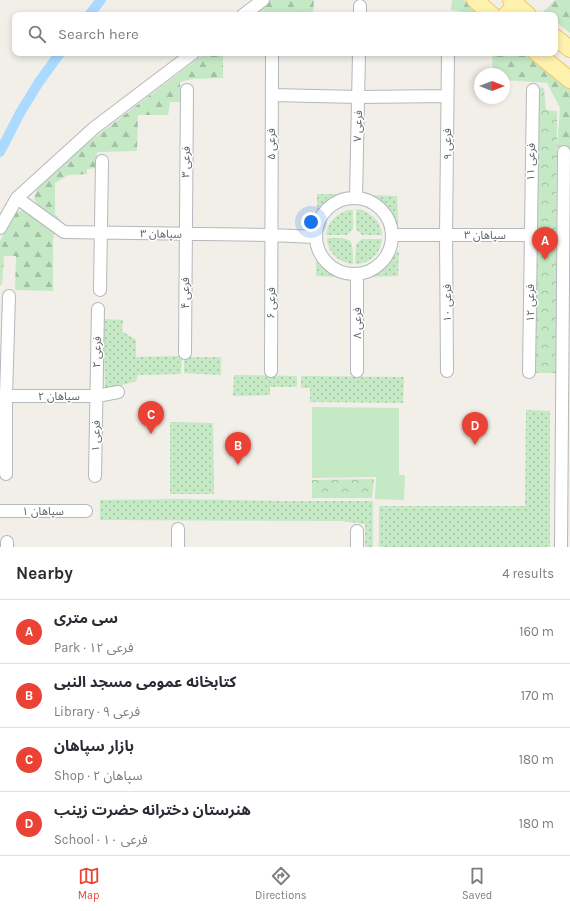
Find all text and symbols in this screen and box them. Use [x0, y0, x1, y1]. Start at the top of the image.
search box [12, 12, 558, 56]
icon: search [26, 23, 48, 45]
text: Search here [58, 25, 139, 43]
north arrow [474, 68, 510, 104]
street label: فرعی ۷ [351, 110, 365, 142]
street label: فرعی ۵ [265, 128, 278, 160]
street label: فرعی ۹ [441, 128, 454, 160]
street label: فرعی ۱۱ [524, 143, 538, 181]
street label: فرعی ۳ [179, 146, 193, 178]
your location [301, 212, 321, 232]
street label: سپاهان ۳ [140, 227, 182, 242]
pin: A [532, 227, 558, 260]
street label: سپاهان ۳ [464, 229, 506, 243]
street label: فرعی ۴ [179, 277, 192, 309]
street label: فرعی ۱۰ [441, 284, 454, 322]
street label: فرعی ۱۲ [524, 284, 537, 322]
street label: فرعی ۶ [265, 287, 278, 319]
street label: فرعی ۸ [351, 307, 364, 339]
street label: فرعی ۲ [90, 336, 104, 368]
street label: سپاهان ۲ [38, 390, 80, 404]
pin: C [138, 401, 164, 434]
pin: D [462, 412, 488, 445]
street label: فرعی ۱ [89, 420, 103, 452]
pin: B [225, 432, 251, 465]
street label: سپاهان ۱ [22, 505, 64, 519]
text: Nearby [16, 563, 73, 583]
text: 4 results [502, 566, 554, 581]
text: سی متری [54, 609, 118, 627]
text: A [25, 624, 33, 639]
text: 160 m [519, 624, 554, 639]
text: Park · فرعی ۱۲ [54, 640, 134, 655]
text: کتابخانه عمومی مسجد النبی [54, 673, 236, 691]
text: B [25, 688, 33, 703]
text: 170 m [521, 688, 554, 703]
text: Library · فرعی ۹ [54, 704, 140, 719]
text: بازار سپاهان [54, 737, 134, 755]
text: C [25, 752, 33, 767]
text: 180 m [519, 752, 554, 767]
text: Shop · سپاهان ۲ [54, 768, 142, 783]
text: هنرستان دخترانه حضرت زینب [54, 801, 251, 819]
text: D [25, 816, 33, 831]
text: 180 m [519, 816, 554, 831]
text: School · فرعی ۱۰ [54, 832, 147, 847]
tab: Map [78, 865, 100, 902]
tab: Directions [255, 865, 307, 902]
tab: Saved [462, 865, 492, 902]

